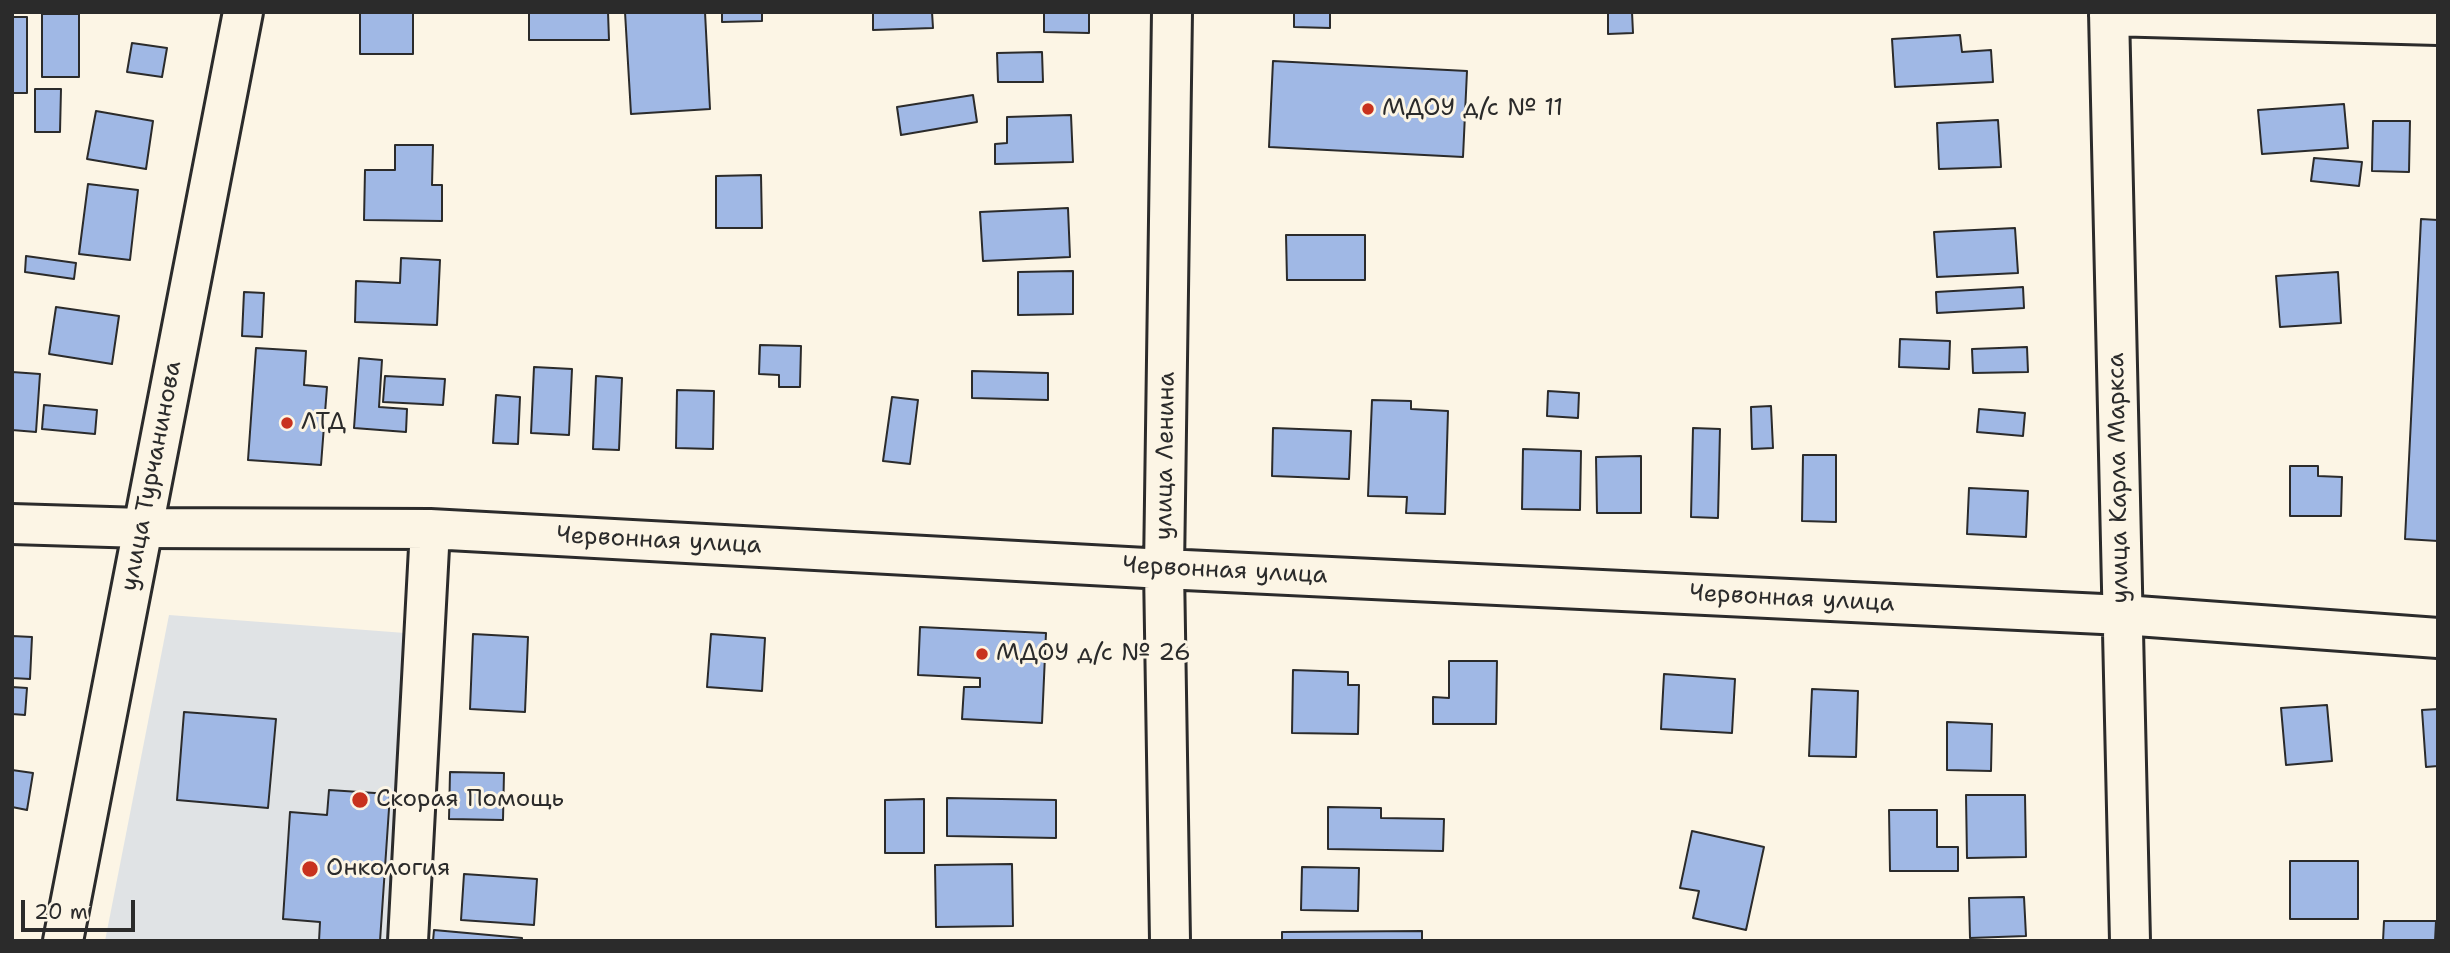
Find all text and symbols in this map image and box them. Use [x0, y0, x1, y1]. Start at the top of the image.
place label: МДОУ д/с № 11 [1382, 95, 1563, 123]
marker: МДОУ д/с № 11 [1360, 101, 1376, 117]
street label: улица Карла Маркса [2102, 352, 2136, 604]
street label: улица Турчанинова [116, 358, 188, 594]
street label: улица Ленина [1150, 372, 1182, 540]
place label: ЛТД [301, 409, 346, 437]
marker: ЛТД [279, 415, 295, 431]
street label: Червонная улица [556, 521, 762, 561]
street label: Червонная улица [1122, 551, 1328, 591]
street label: Червонная улица [1689, 579, 1895, 619]
place label: МДОУ д/с № 26 [996, 640, 1191, 668]
marker: МДОУ д/с № 26 [974, 646, 990, 662]
place label: Скорая Помощь [376, 786, 564, 814]
marker: Скорая Помощь [350, 790, 370, 810]
place label: Онкология [326, 855, 450, 883]
marker: Онкология [300, 859, 320, 879]
scale bar [24, 886, 138, 930]
text: 20 m [34, 898, 88, 926]

